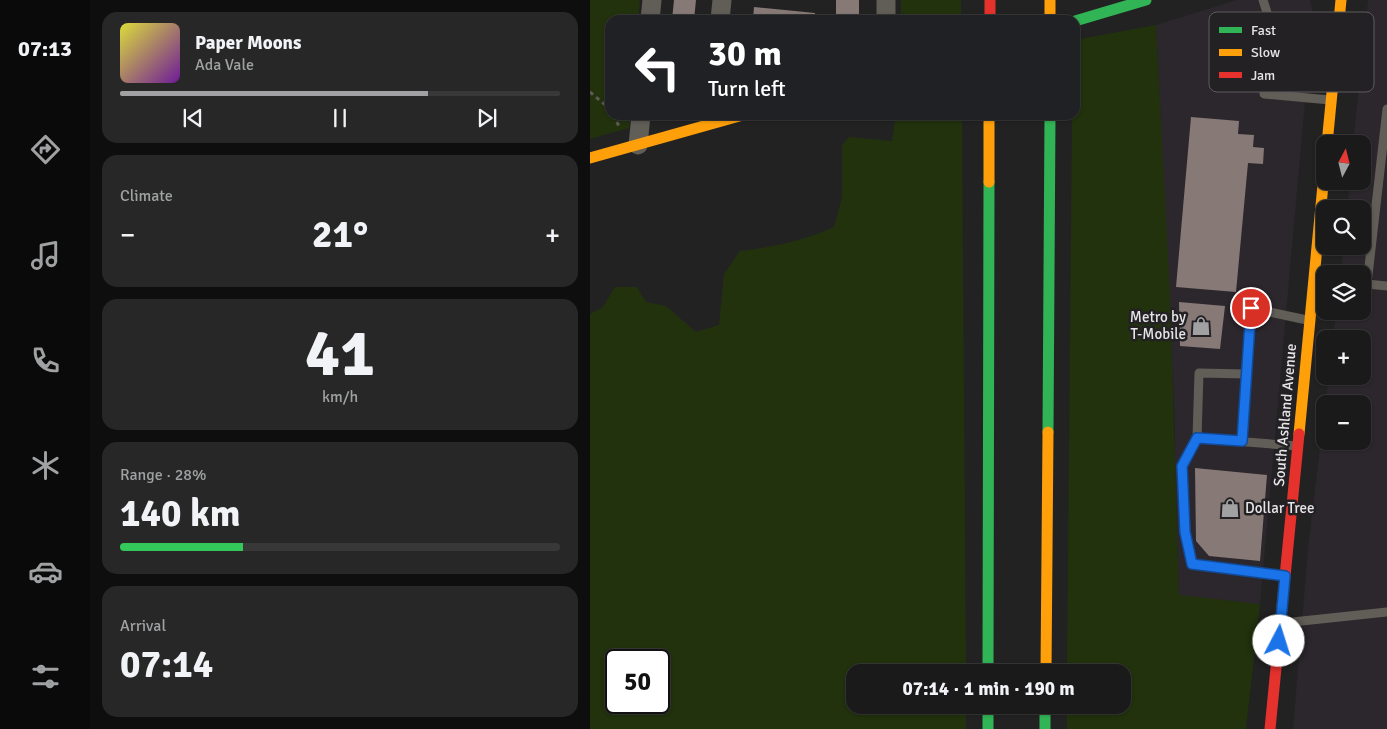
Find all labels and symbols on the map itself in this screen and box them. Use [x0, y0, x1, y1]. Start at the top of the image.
legend [1209, 12, 1374, 92]
text: Fast [1251, 22, 1276, 39]
text: Slow [1251, 44, 1280, 61]
text: Jam [1251, 67, 1275, 84]
north arrow [1316, 135, 1371, 190]
pin [1230, 287, 1272, 329]
place label: Metro by T-Mobile [1130, 308, 1186, 343]
shop icon: Metro by T-Mobile [1190, 315, 1212, 337]
street label: South Ashland Avenue [1270, 343, 1300, 487]
shop icon: Dollar Tree [1219, 497, 1241, 519]
place label: Dollar Tree [1245, 499, 1315, 517]
position arrow [1252, 614, 1304, 666]
speed limit sign: 50 [605, 649, 670, 714]

